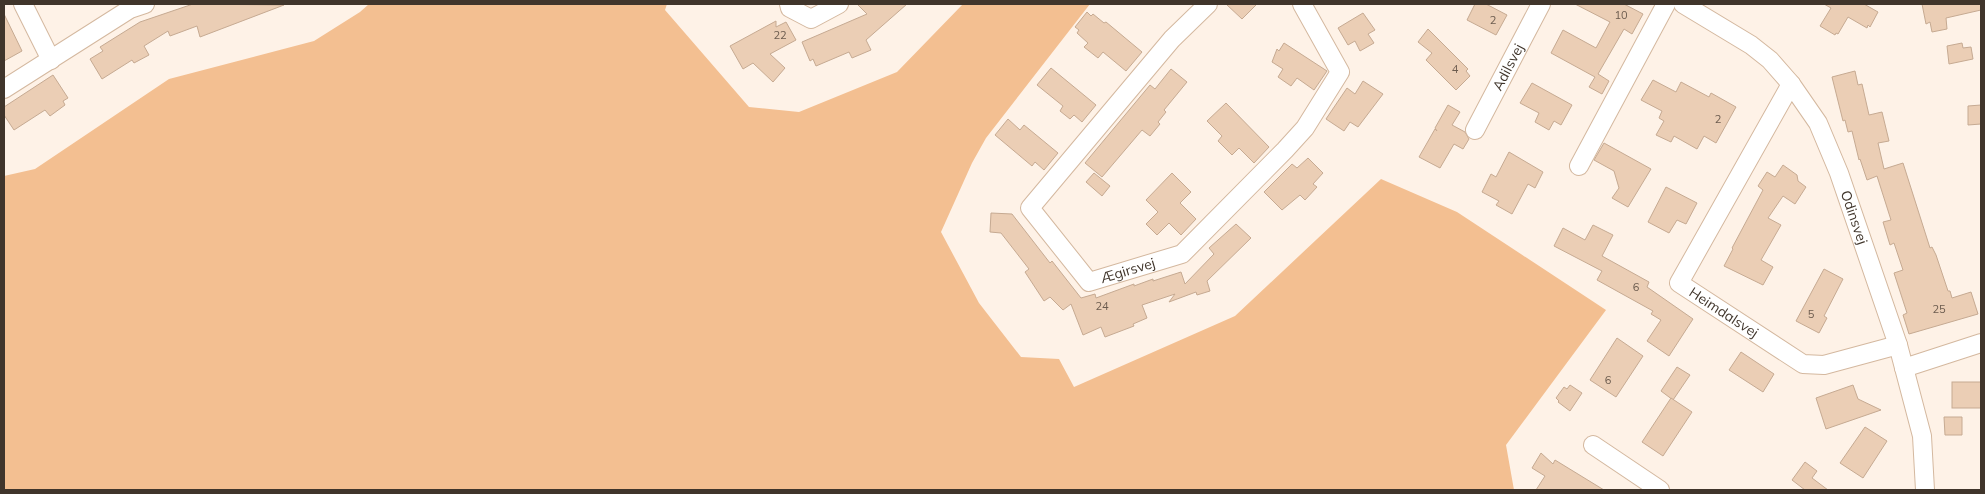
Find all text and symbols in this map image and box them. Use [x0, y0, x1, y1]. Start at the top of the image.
house number: 10 [1614, 8, 1628, 22]
house number: 2 [1490, 13, 1497, 27]
house number: 22 [773, 28, 787, 42]
street label: Adilsvej [1488, 41, 1528, 94]
house number: 4 [1452, 62, 1459, 76]
house number: 2 [1715, 112, 1722, 126]
street label: Odinsvej [1837, 188, 1872, 247]
street label: Ægirsvej [1097, 254, 1157, 287]
house number: 6 [1633, 280, 1640, 294]
street label: Heimdalsvej [1686, 283, 1762, 342]
house number: 24 [1095, 299, 1109, 313]
house number: 25 [1932, 302, 1946, 316]
house number: 5 [1808, 307, 1815, 321]
house number: 6 [1605, 373, 1612, 387]

